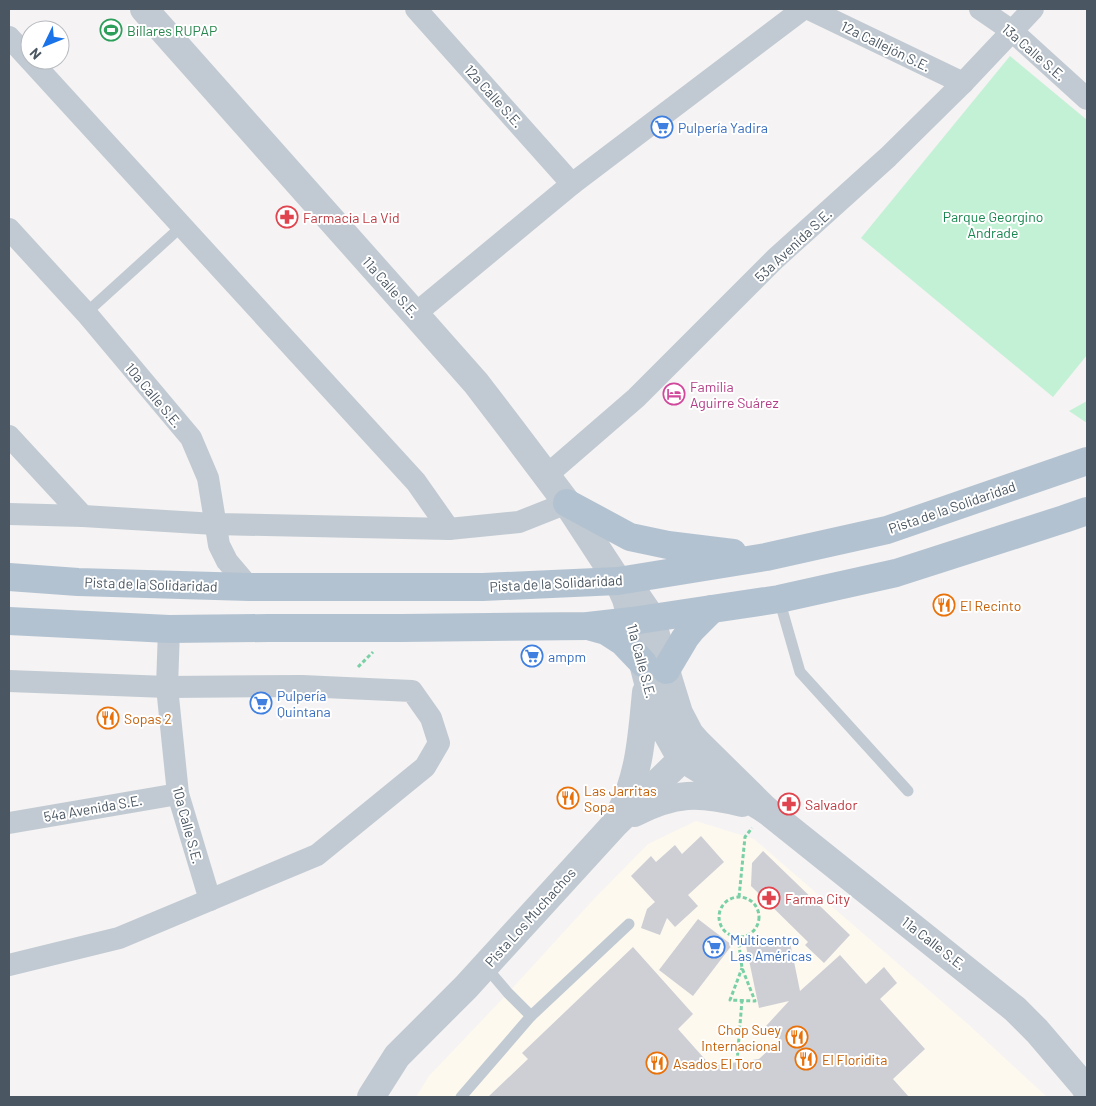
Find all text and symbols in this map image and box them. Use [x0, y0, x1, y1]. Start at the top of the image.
street label: 12a Callejón S.E. [839, 17, 933, 75]
sports icon: Billares RUPAP [99, 18, 123, 42]
north arrow [20, 20, 70, 70]
street label: 13a Calle S.E. [999, 20, 1069, 84]
place label: Billares RUPAP [127, 22, 217, 39]
text: N [26, 45, 45, 63]
street label: 12a Calle S.E. [461, 61, 527, 131]
supermarket icon: Pulpería Yadira [650, 115, 674, 139]
place label: Pulpería Yadira [678, 119, 768, 136]
pharmacy icon: Farmacia La Vid [275, 205, 299, 229]
street label: 53a Avenida S.E. [751, 205, 835, 285]
park label: Parque Georgino Andrade [943, 208, 1043, 241]
place label: Farmacia La Vid [303, 209, 400, 226]
street label: 11a Calle S.E. [359, 253, 423, 321]
street label: 10a Calle S.E. [122, 359, 186, 431]
place label: Familia Aguirre Suárez [690, 378, 779, 411]
hotel icon: Familia Aguirre Suárez [662, 382, 686, 406]
street label: Pista de la Solidaridad [886, 477, 1018, 537]
street label: Pista de la Solidaridad [489, 571, 623, 595]
street label: Pista de la Solidaridad [84, 573, 218, 595]
restaurant icon: El Recinto [932, 593, 956, 617]
place label: El Recinto [960, 597, 1021, 614]
street label: 11a Calle S.E. [624, 622, 660, 700]
supermarket icon: ampm [520, 644, 544, 668]
place label: ampm [548, 648, 586, 665]
place label: Pulpería Quintana [277, 687, 331, 720]
supermarket icon: Pulpería Quintana [249, 691, 273, 715]
restaurant icon: Sopas 2 [96, 706, 120, 730]
place label: Sopas 2 [124, 710, 172, 727]
place label: Las Jarritas Sopa [584, 782, 657, 815]
street label: 10a Calle S.E. [170, 785, 206, 865]
restaurant icon: Las Jarritas Sopa [556, 786, 580, 810]
street label: 54a Avenida S.E. [42, 791, 144, 825]
pharmacy icon: Salvador [777, 792, 801, 816]
place label: Salvador [805, 796, 858, 813]
street label: Pista Los Muchachos [481, 864, 579, 970]
pharmacy icon: Farma City [757, 886, 781, 910]
place label: Farma City [785, 890, 850, 907]
street label: 11a Calle S.E. [899, 913, 969, 973]
place label: Multicentro Las Américas [730, 931, 812, 964]
supermarket icon: Multicentro Las Américas [702, 935, 726, 959]
place label: Chop Suey Internacional [701, 1021, 782, 1054]
restaurant icon: Chop Suey Internacional [785, 1025, 809, 1049]
restaurant icon: El Floridita [794, 1047, 818, 1071]
restaurant icon: Asados El Toro [645, 1051, 669, 1075]
place label: El Floridita [822, 1051, 887, 1068]
place label: Asados El Toro [673, 1055, 762, 1072]

